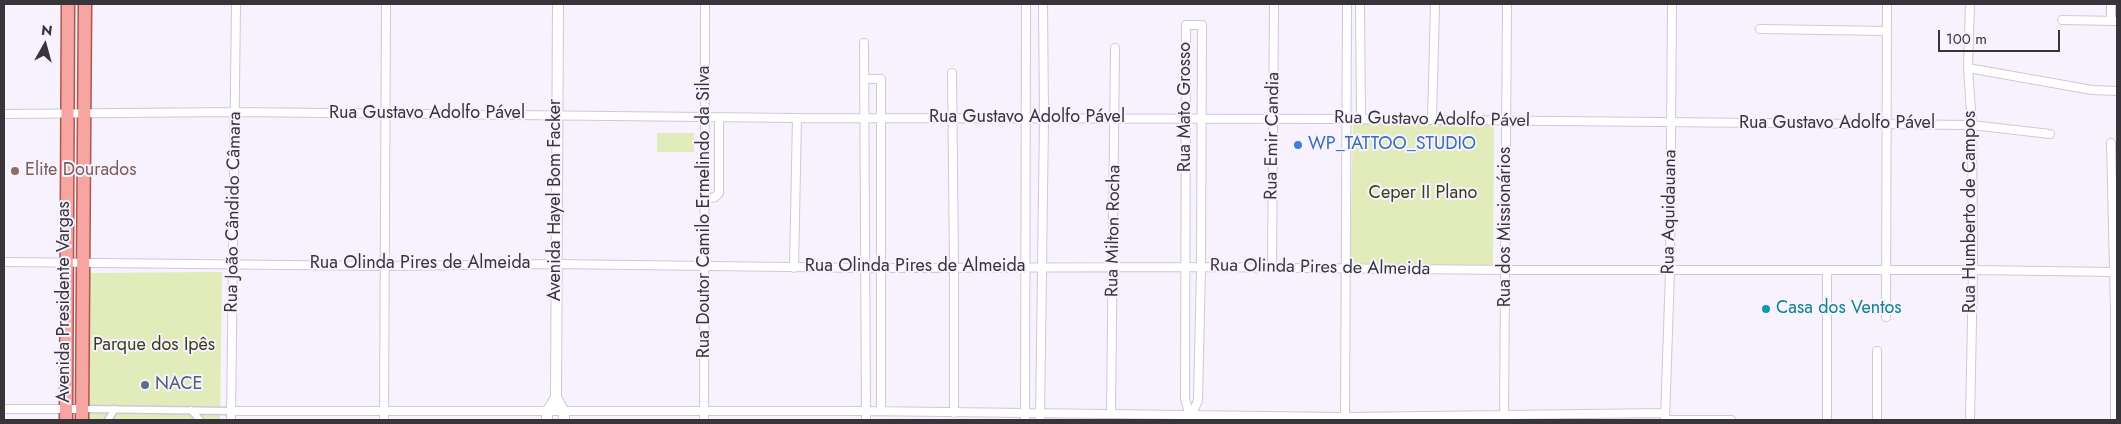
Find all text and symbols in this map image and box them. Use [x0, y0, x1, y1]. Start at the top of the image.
north arrow [20, 20, 70, 70]
text: N [40, 20, 54, 41]
scale bar [1941, 20, 2064, 52]
text: 100 m [1946, 28, 1987, 50]
street label: Rua Mato Grosso [1175, 42, 1197, 172]
street label: Rua Doutor Camilo Ermelindo da Silva [694, 66, 716, 358]
street label: Rua Emir Candia [1261, 72, 1285, 200]
street label: Avenida Hayel Bom Facker [545, 99, 567, 301]
street label: Rua Gustavo Adolfo Pável [329, 103, 525, 125]
street label: Rua Gustavo Adolfo Pável [929, 107, 1125, 129]
street label: Rua Gustavo Adolfo Pável [1334, 107, 1530, 133]
street label: Rua João Cândido Câmara [221, 111, 247, 313]
street label: Rua Humberto de Campos [1960, 111, 1982, 313]
street label: Rua Gustavo Adolfo Pável [1739, 113, 1935, 135]
place label: WP_TATTOO_STUDIO [1308, 134, 1476, 156]
marker: WP_TATTOO_STUDIO [1292, 139, 1304, 151]
street label: Rua dos Missionários [1495, 147, 1517, 307]
street label: Rua Aquidauana [1658, 149, 1682, 275]
place label: Elite Dourados [25, 160, 136, 182]
marker: Elite Dourados [9, 165, 21, 177]
street label: Rua Milton Rocha [1102, 165, 1126, 297]
park label: Ceper II Plano [1369, 183, 1477, 205]
street label: Avenida Presidente Vargas [54, 201, 76, 403]
street label: Rua Olinda Pires de Almeida [310, 253, 530, 275]
street label: Rua Olinda Pires de Almeida [1210, 255, 1430, 281]
street label: Rua Olinda Pires de Almeida [805, 256, 1025, 278]
place label: Casa dos Ventos [1776, 298, 1902, 320]
marker: Casa dos Ventos [1760, 303, 1772, 315]
park label: Parque dos Ipês [93, 335, 215, 357]
place label: NACE [155, 374, 203, 396]
marker: NACE [139, 379, 151, 391]

